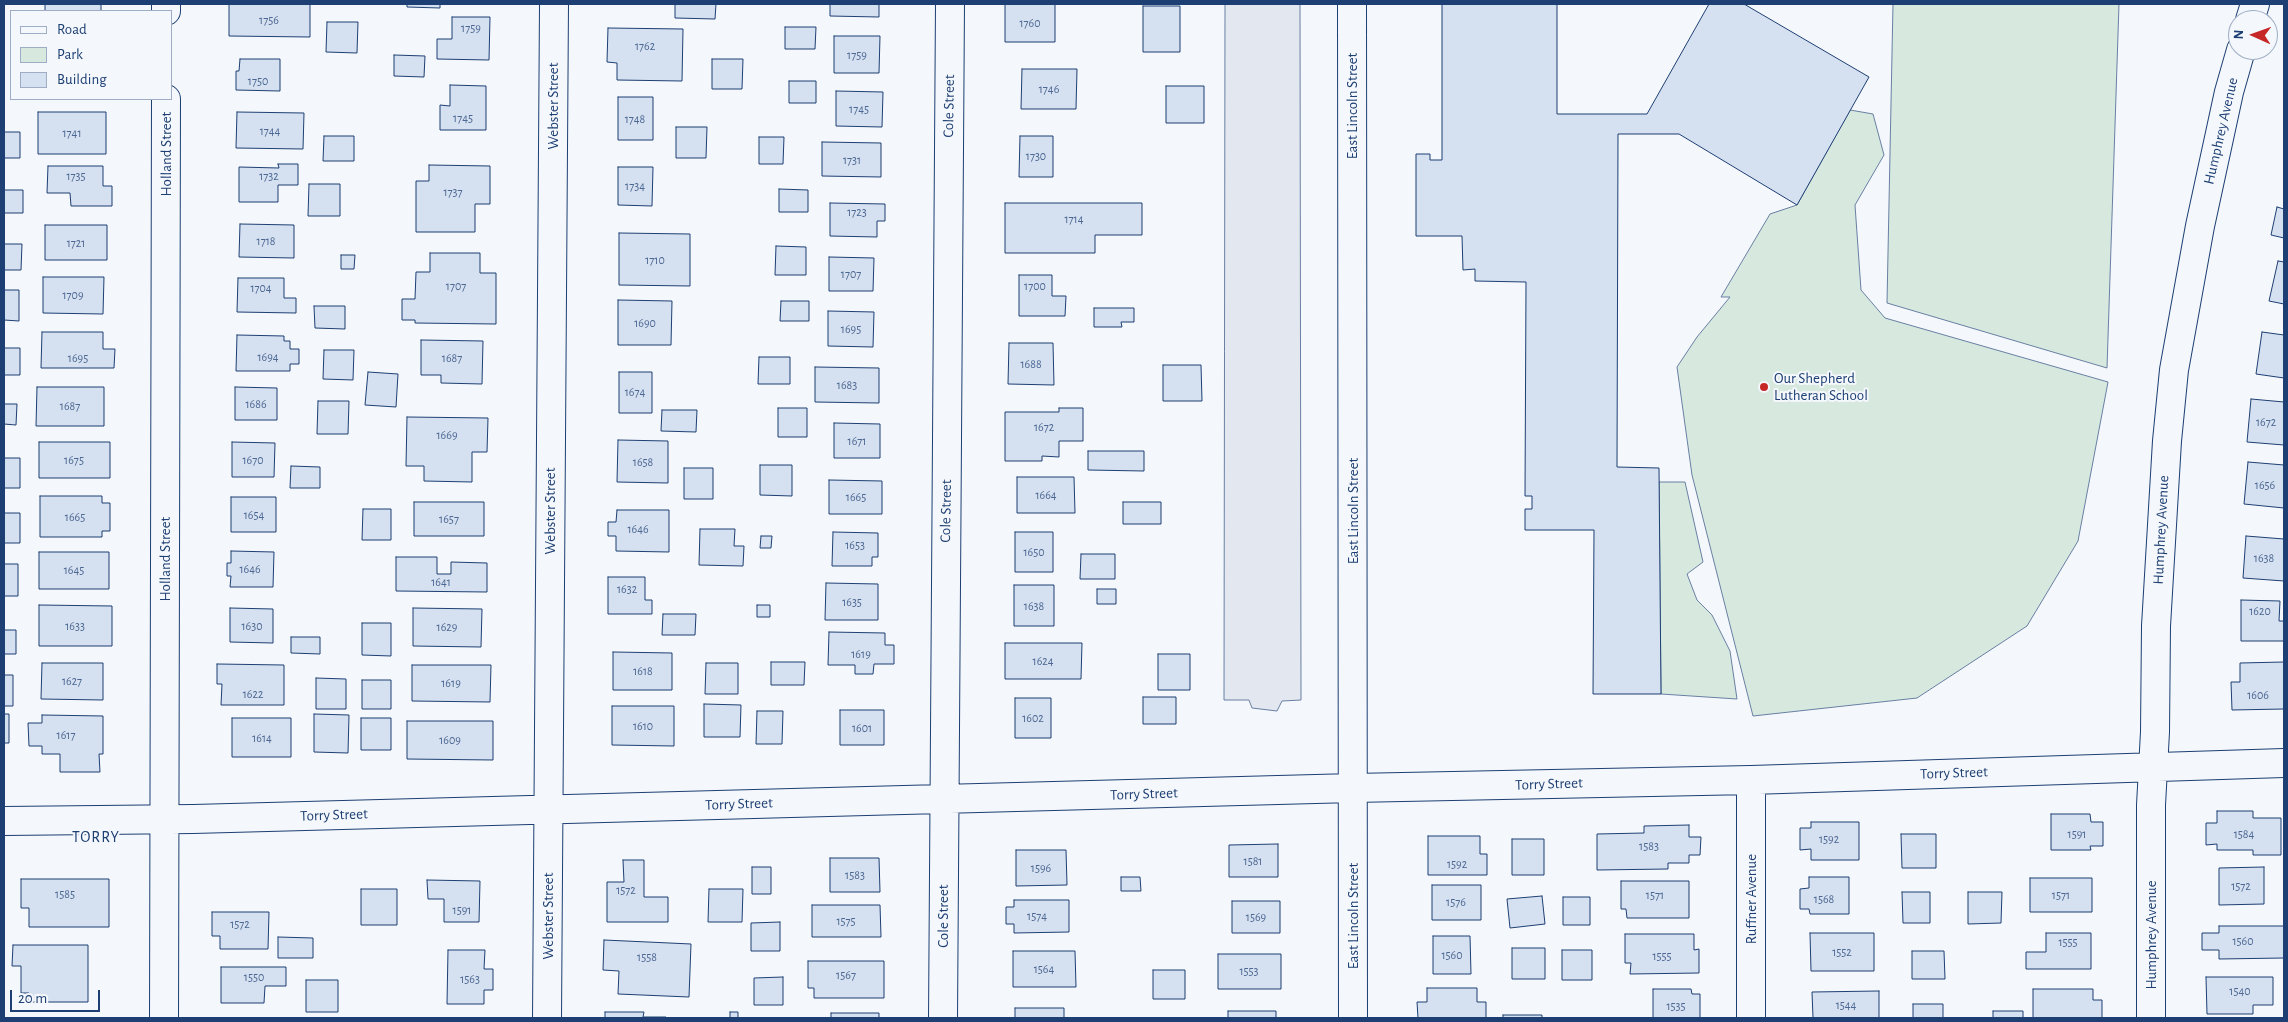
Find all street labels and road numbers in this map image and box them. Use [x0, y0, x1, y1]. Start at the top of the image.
street label: East Lincoln Street [1343, 53, 1361, 159]
street label: Webster Street [544, 62, 562, 150]
street label: Cole Street [939, 74, 959, 138]
street label: Humphrey Avenue [2200, 76, 2242, 186]
street label: Holland Street [157, 112, 175, 196]
street label: East Lincoln Street [1344, 458, 1362, 564]
street label: Webster Street [541, 467, 559, 555]
street label: Humphrey Avenue [2149, 475, 2173, 585]
street label: Cole Street [936, 479, 956, 543]
street label: Holland Street [156, 517, 174, 601]
street label: Torry Street [1920, 763, 1988, 783]
street label: Torry Street [1515, 774, 1583, 794]
street label: Torry Street [1110, 784, 1178, 804]
street label: Torry Street [705, 794, 773, 814]
street label: Torry Street [300, 805, 368, 825]
street label: Ruffner Avenue [1742, 854, 1760, 944]
street label: East Lincoln Street [1344, 863, 1362, 969]
street label: Webster Street [539, 872, 557, 960]
street label: Humphrey Avenue [2142, 880, 2160, 990]
street label: Cole Street [934, 884, 952, 948]

